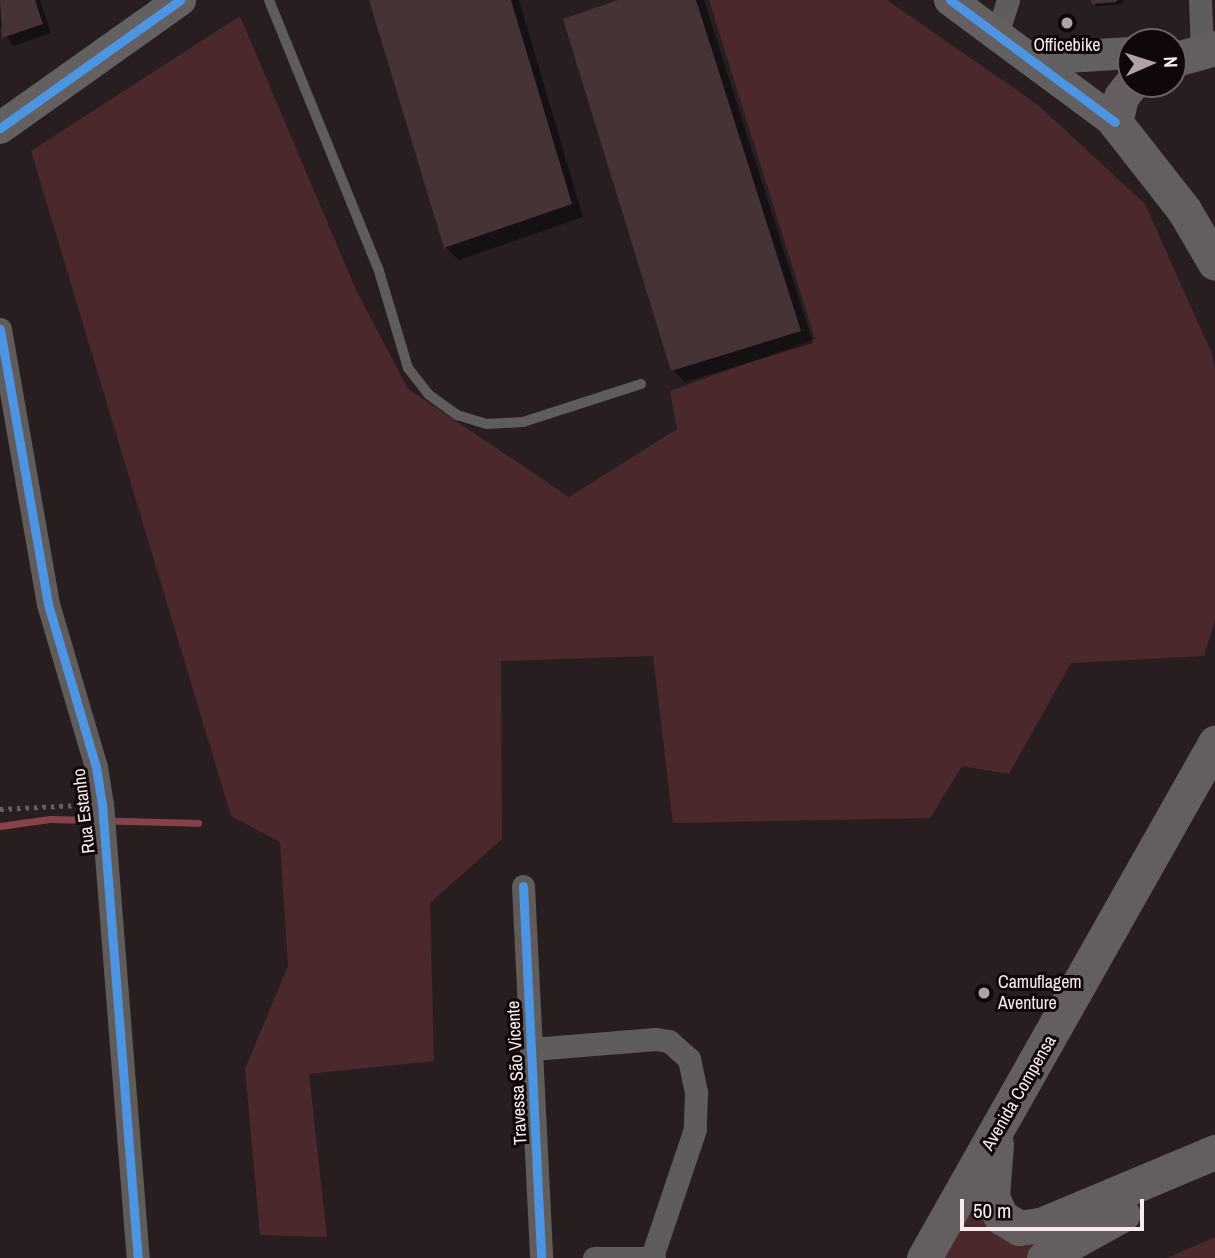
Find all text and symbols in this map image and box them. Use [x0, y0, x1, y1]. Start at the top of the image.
marker: Officebike [1059, 15, 1075, 31]
north arrow [1117, 28, 1187, 98]
place label: Officebike [1033, 34, 1101, 56]
text: N [1158, 56, 1184, 68]
street label: Rua Estanho [68, 767, 100, 855]
place label: Camuflagem Aventure [998, 972, 1082, 1014]
marker: Camuflagem Aventure [976, 985, 992, 1001]
street label: Travessa São Vicente [502, 1000, 532, 1146]
street label: Avenida Compensa [977, 1032, 1061, 1154]
scale bar [963, 1184, 1147, 1228]
text: 50 m [973, 1196, 1011, 1225]

